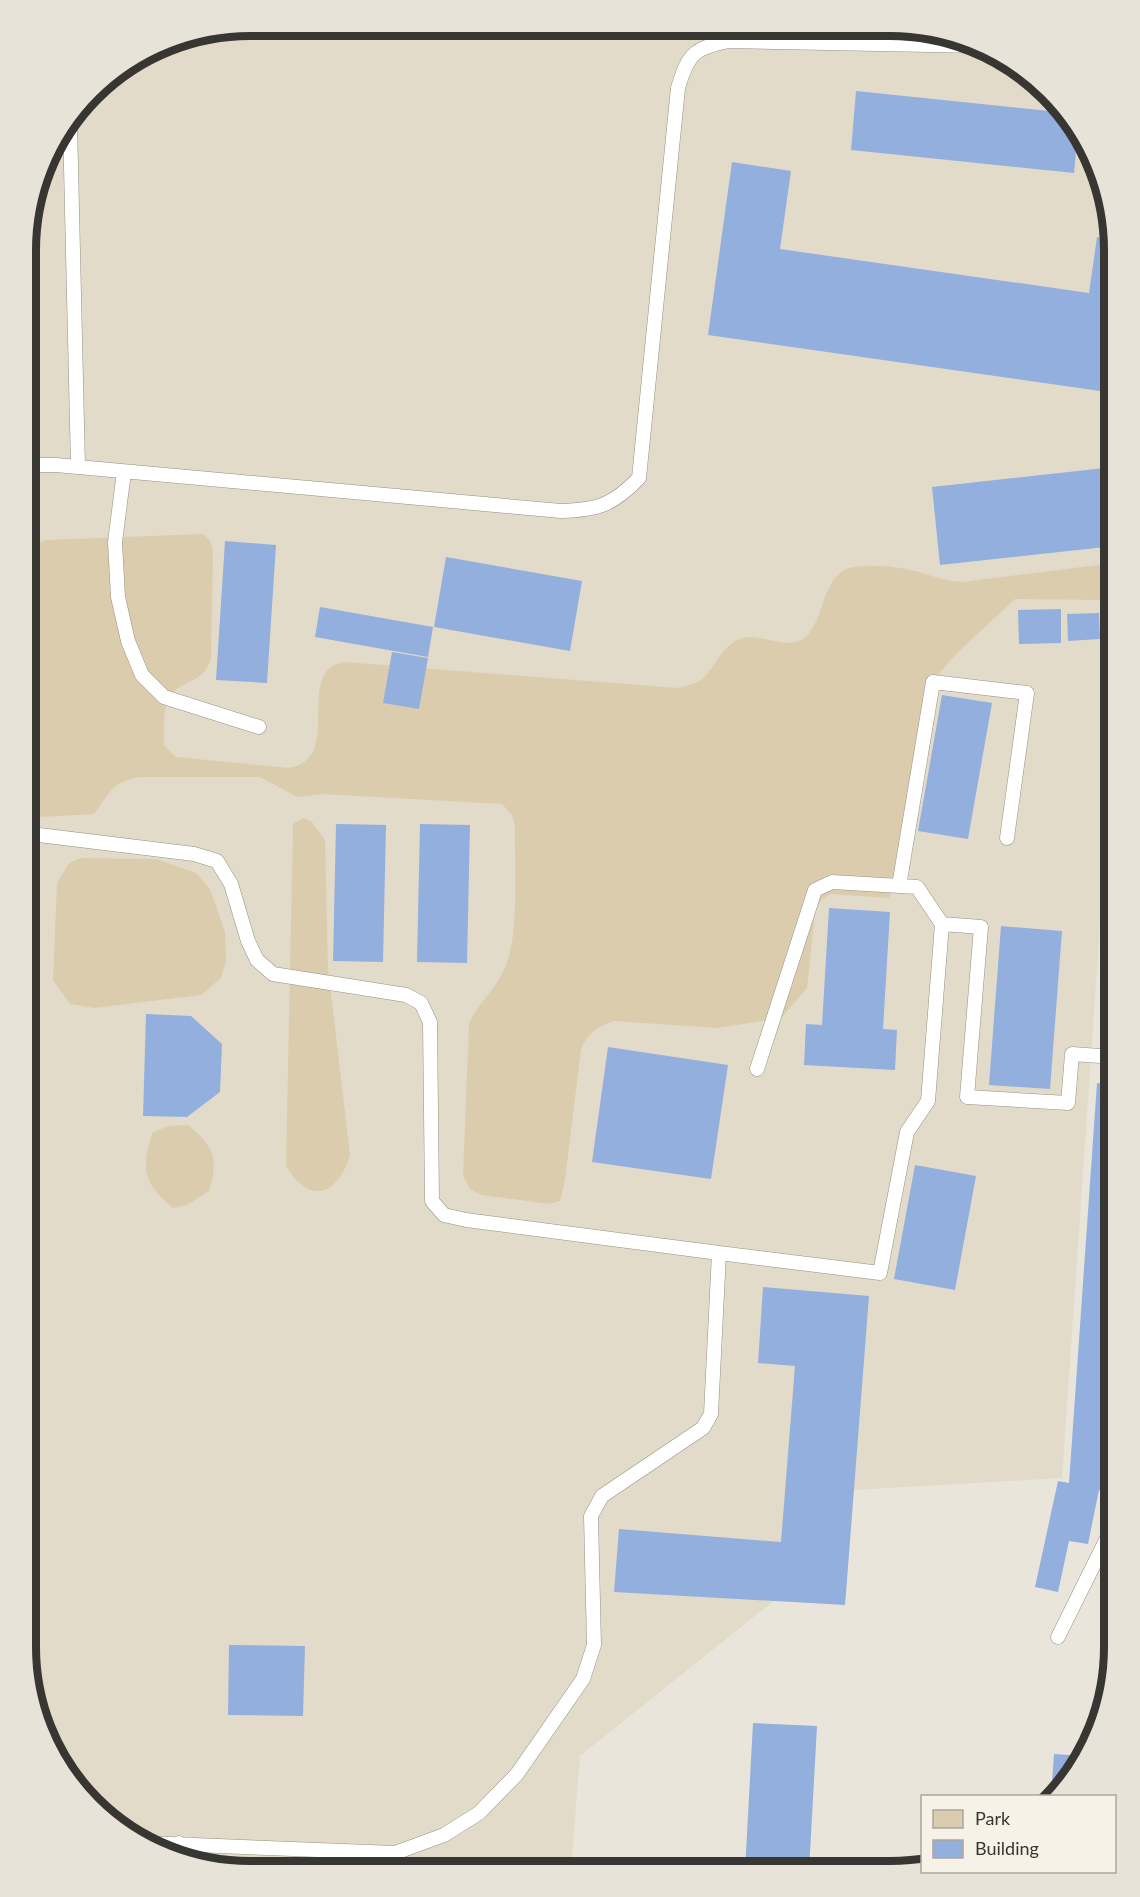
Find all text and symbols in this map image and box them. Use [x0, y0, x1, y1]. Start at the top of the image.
legend [921, 1795, 1116, 1873]
text: Park [975, 1807, 1011, 1829]
text: Building [975, 1837, 1039, 1859]

